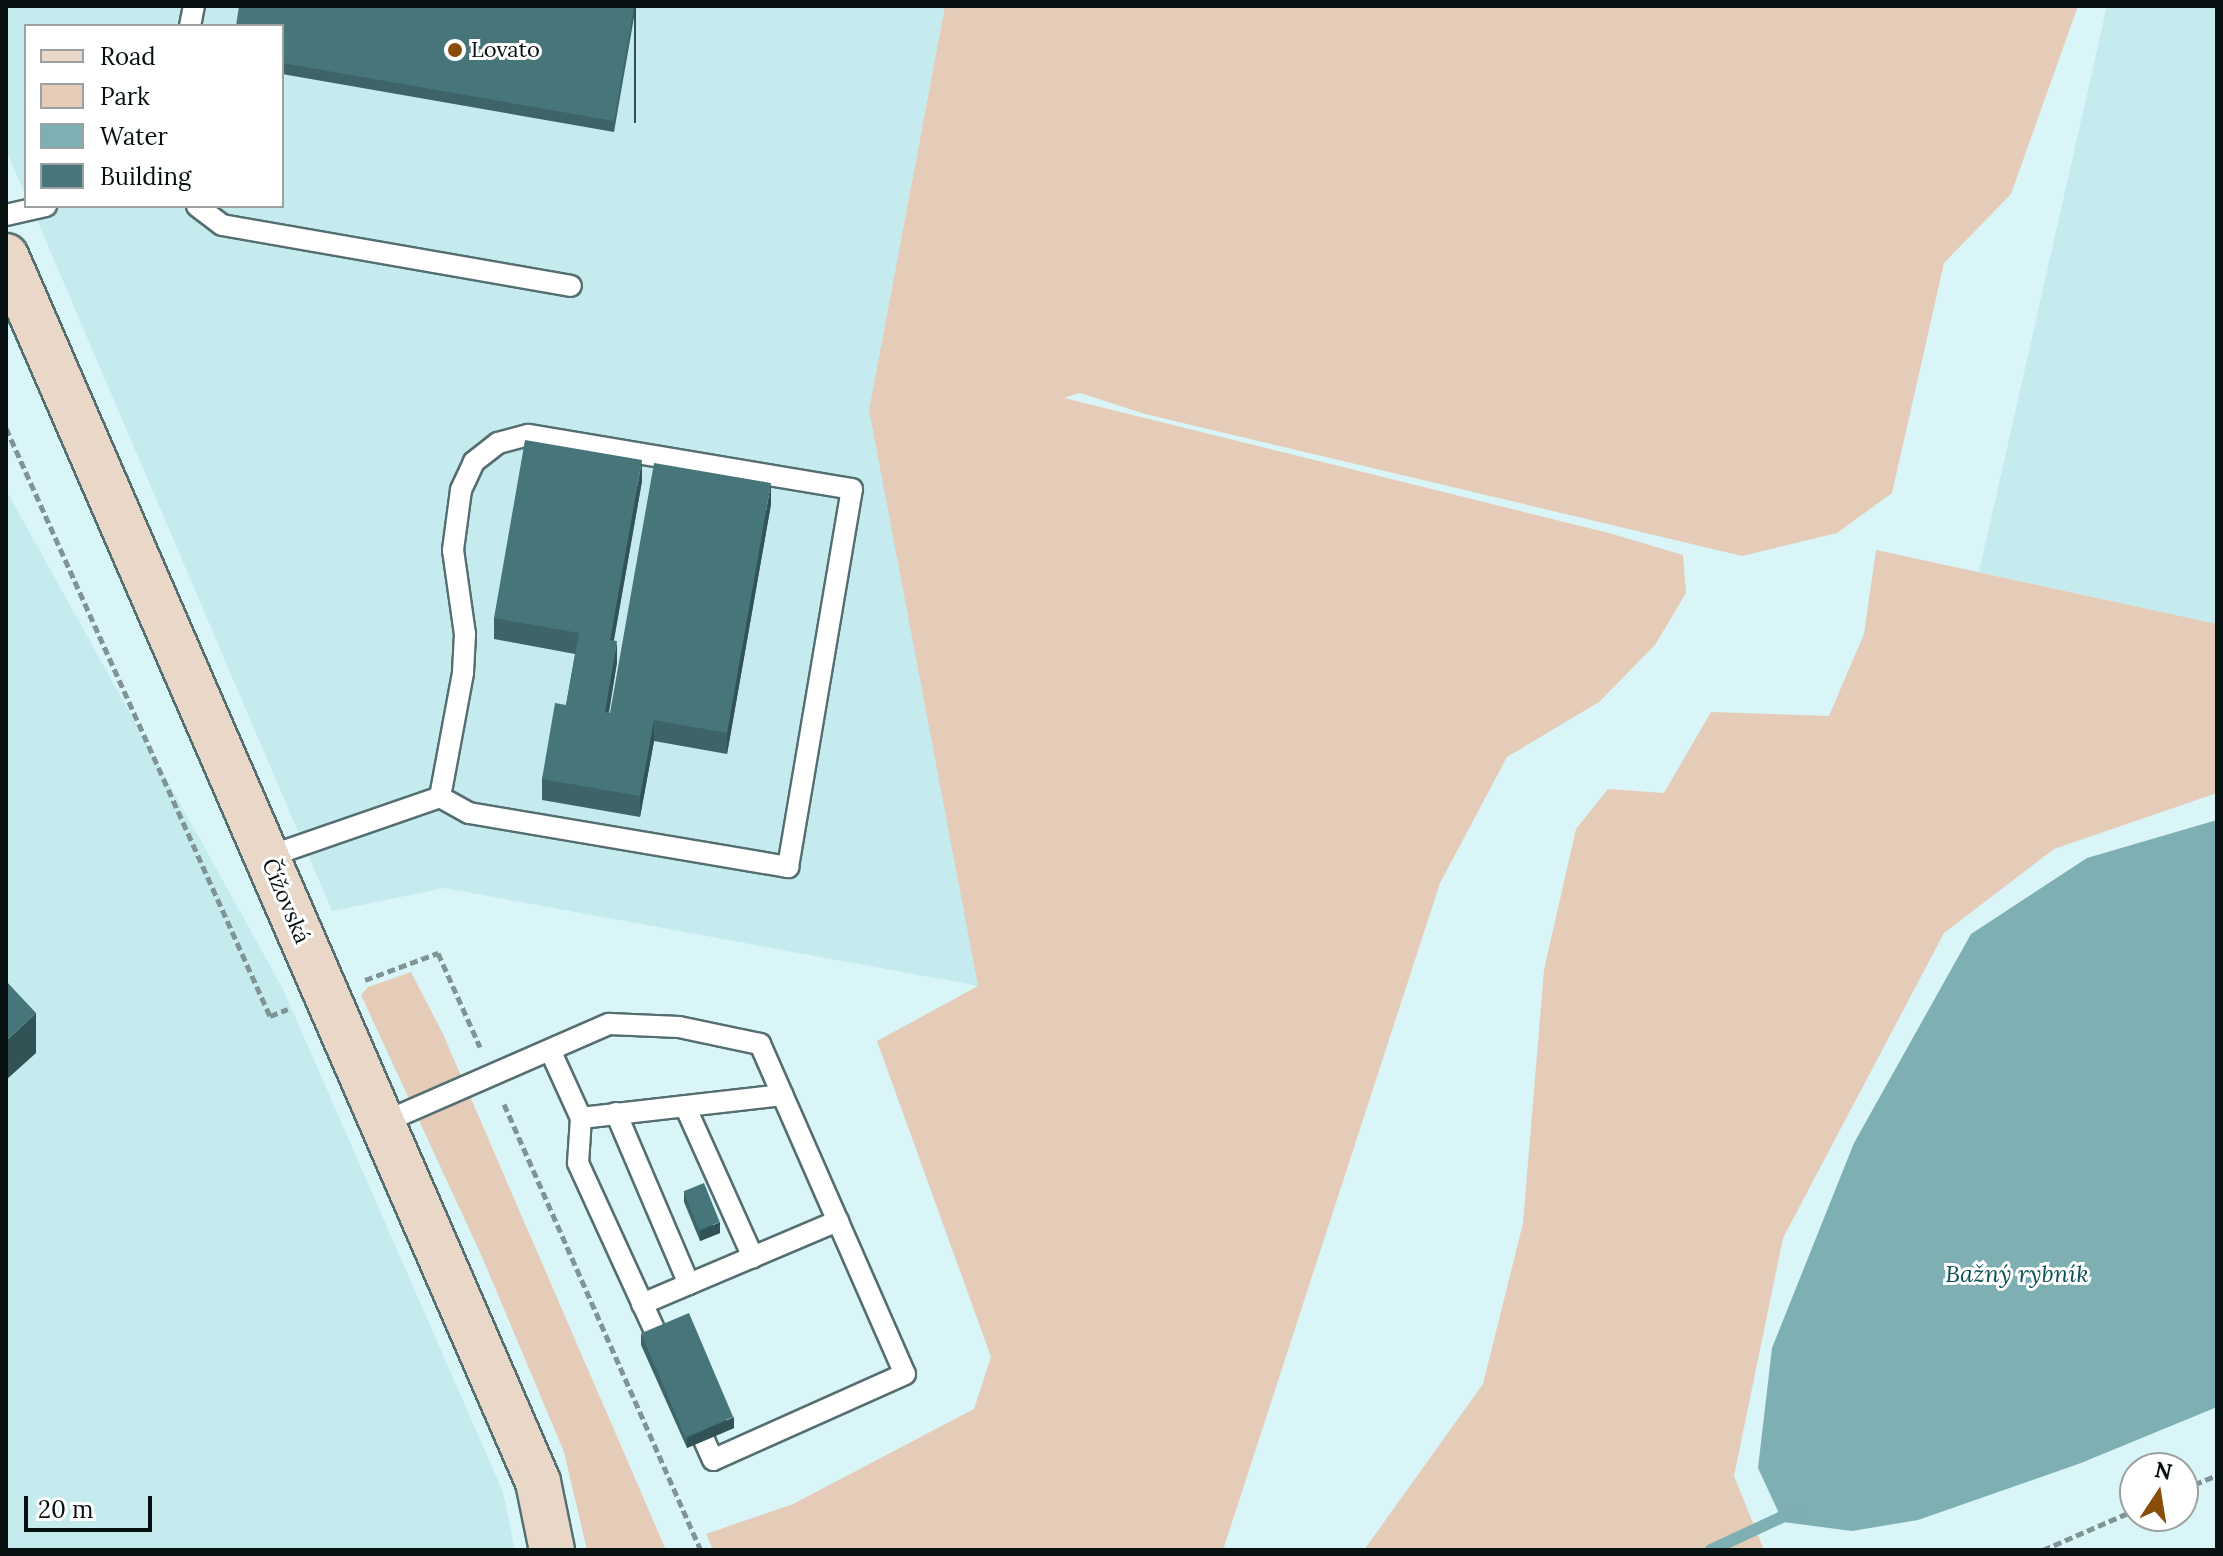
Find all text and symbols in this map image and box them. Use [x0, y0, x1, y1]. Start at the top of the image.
legend [24, 24, 284, 208]
place label: Lovato [471, 37, 540, 63]
text: Road [100, 41, 156, 72]
marker: Lovato [446, 41, 464, 59]
text: Park [100, 81, 150, 112]
text: Water [100, 121, 168, 152]
text: Building [100, 161, 191, 192]
street label: Čížovská [256, 854, 316, 948]
water label: Bažný rybník [1945, 1260, 2089, 1288]
north arrow [2119, 1452, 2199, 1532]
text: N [2152, 1455, 2175, 1486]
scale bar [28, 1480, 156, 1530]
text: 20 m [38, 1494, 94, 1525]

